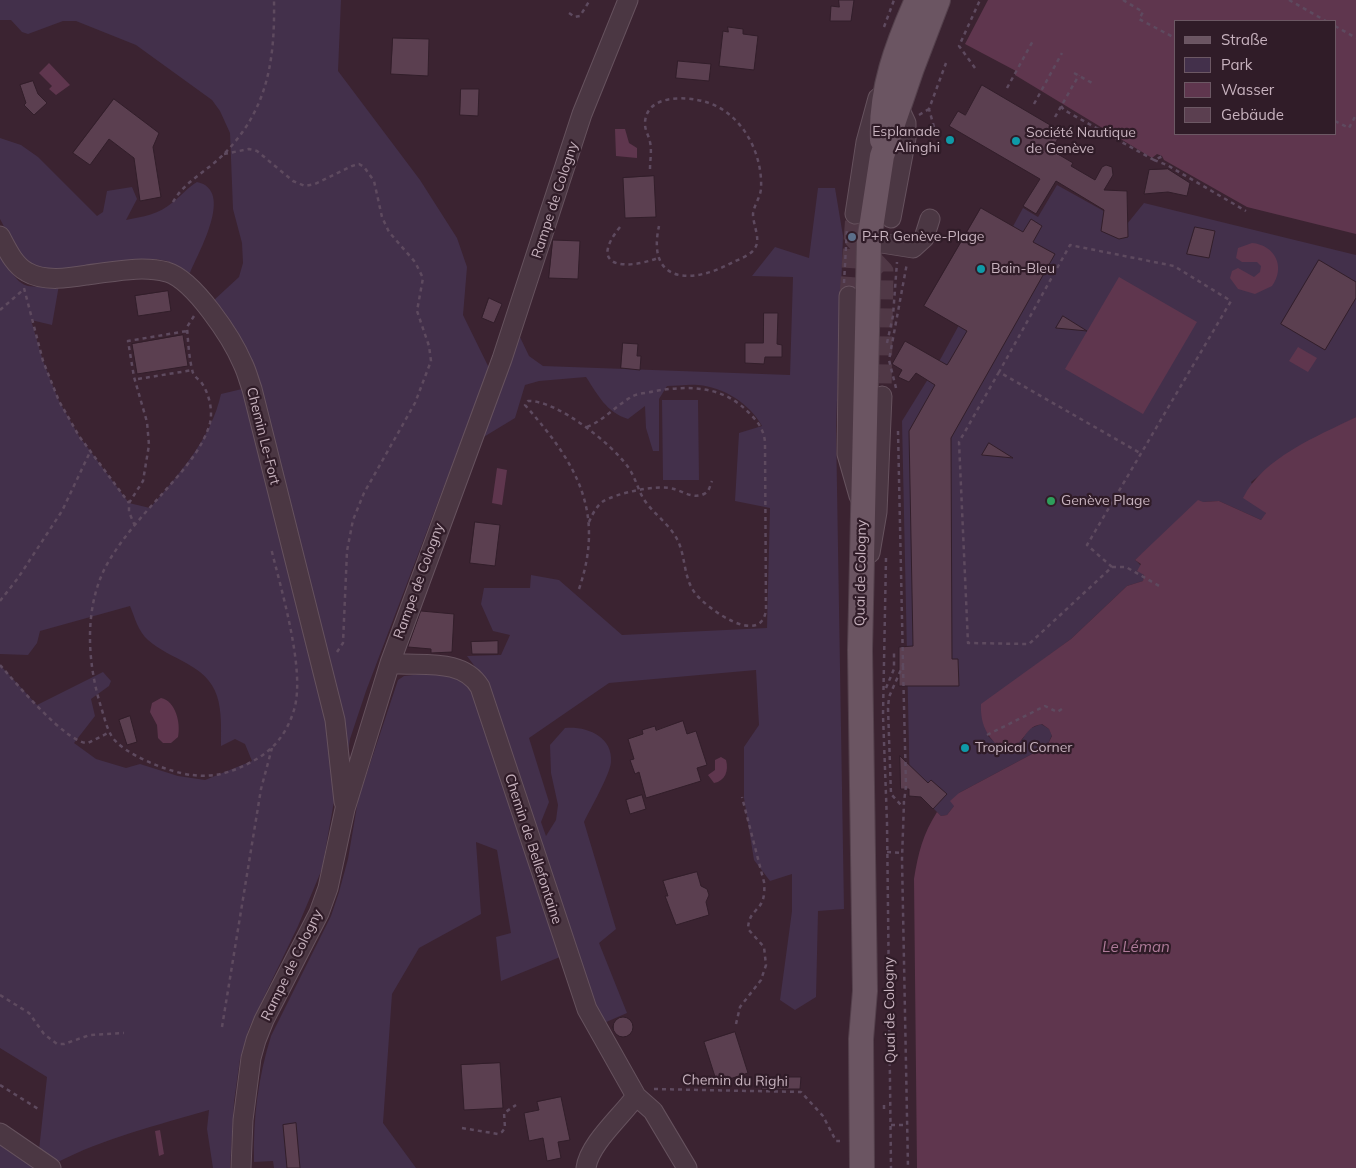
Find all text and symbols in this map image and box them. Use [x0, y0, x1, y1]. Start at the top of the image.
legend [1174, 20, 1336, 135]
text: Straße [1221, 30, 1268, 49]
text: Park [1221, 55, 1253, 74]
text: Wasser [1221, 80, 1274, 99]
text: Gebäude [1221, 105, 1284, 124]
place label: Esplanade Alinghi [872, 124, 940, 156]
place label: Société Nautique de Genève [1026, 125, 1136, 158]
marker: Esplanade Alinghi [944, 134, 956, 146]
marker: Société Nautique de Genève [1010, 135, 1022, 147]
street label: Rampe de Cologny [528, 139, 582, 261]
place label: P+R Genève-Plage [862, 229, 984, 245]
marker: P+R Genève-Plage [846, 231, 858, 243]
place label: Bain-Bleu [991, 261, 1055, 277]
marker: Bain-Bleu [975, 263, 987, 275]
street label: Chemin Le-Fort [243, 385, 283, 487]
place label: Genève Plage [1061, 493, 1150, 509]
marker: Genève Plage [1045, 495, 1057, 507]
street label: Quai de Cologny [852, 520, 870, 626]
street label: Rampe de Cologny [390, 521, 448, 641]
place label: Tropical Corner [975, 740, 1072, 756]
marker: Tropical Corner [959, 742, 971, 754]
street label: Chemin de Bellefontaine [501, 772, 565, 926]
street label: Rampe de Cologny [258, 906, 326, 1024]
water label: Le Léman [1102, 938, 1170, 956]
street label: Quai de Cologny [881, 957, 899, 1063]
street label: Chemin du Righi [682, 1072, 788, 1090]

